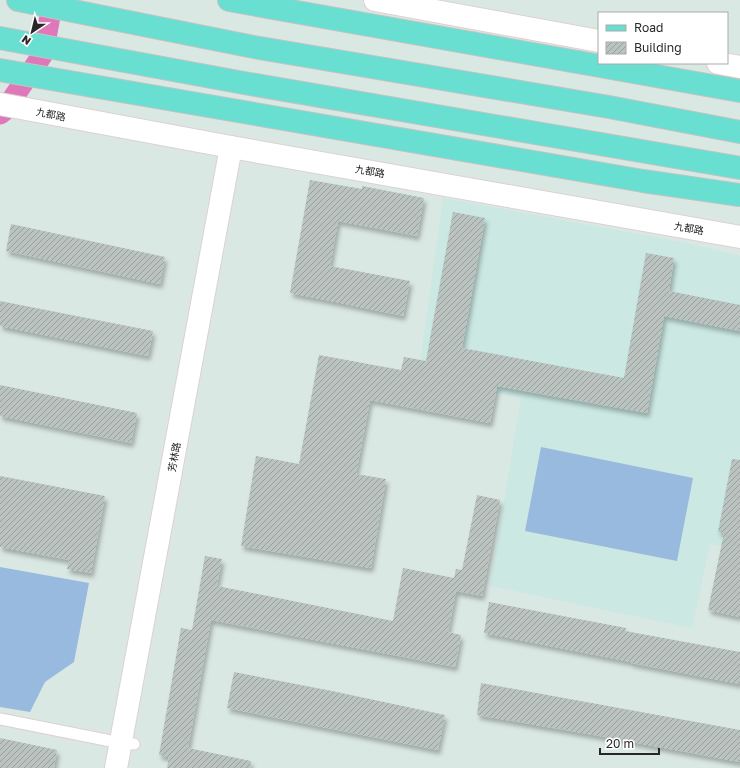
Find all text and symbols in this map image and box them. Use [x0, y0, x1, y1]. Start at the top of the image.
north arrow [12, 12, 52, 52]
legend [598, 12, 728, 64]
text: Road [634, 20, 663, 35]
text: N [19, 33, 33, 48]
text: Building [634, 40, 682, 55]
street label: 九都路 [35, 105, 67, 123]
street label: 九都路 [354, 162, 386, 180]
street label: 九都路 [673, 219, 705, 237]
street label: 芳林路 [165, 441, 183, 473]
scale bar [600, 730, 659, 756]
text: 20 m [606, 736, 634, 751]

